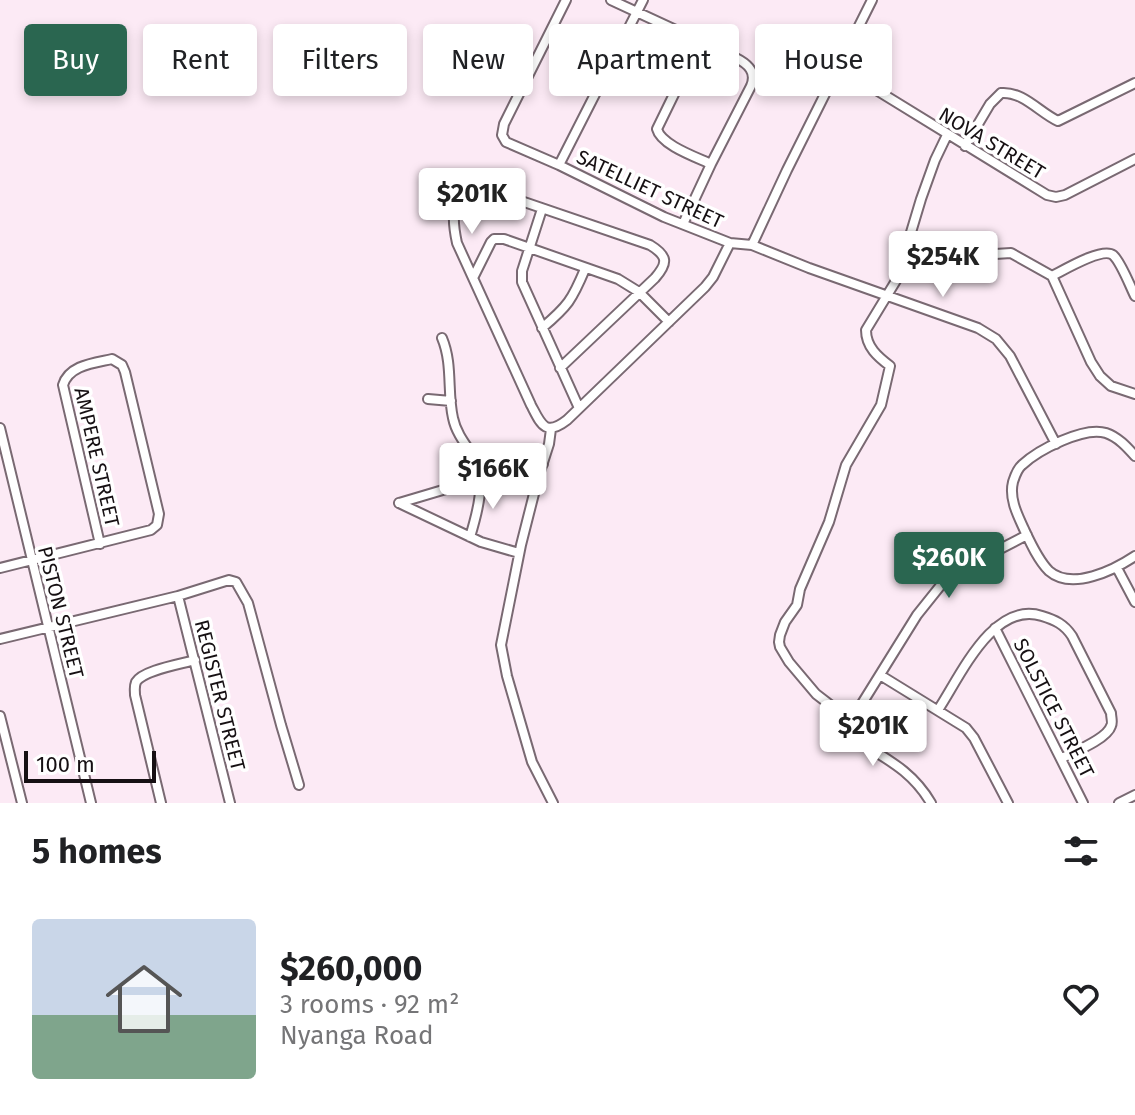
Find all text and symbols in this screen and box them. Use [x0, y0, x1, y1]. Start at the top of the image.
chip: Buy [24, 24, 127, 96]
chip: Rent [143, 24, 257, 96]
chip: Filters [273, 24, 407, 96]
chip: New [423, 24, 533, 96]
chip: Apartment [549, 24, 739, 96]
chip: House [755, 24, 892, 96]
street label: NOVA STREET [935, 102, 1050, 184]
street label: SATELLIET STREET [573, 145, 728, 234]
pin: $201K [416, 168, 528, 236]
text: $201K [437, 178, 507, 209]
pin: $254K [887, 231, 999, 299]
text: $254K [907, 241, 979, 272]
street label: AMPERE STREET [69, 385, 125, 530]
pin: $166K [437, 443, 549, 511]
text: $166K [457, 453, 529, 484]
pin: $260K [893, 532, 1005, 600]
text: $260K [912, 542, 986, 573]
street label: PISTON STREET [33, 544, 89, 681]
street label: REGISTER STREET [190, 617, 251, 774]
street label: SOLSTICE STREET [1009, 634, 1100, 782]
pin: $201K [817, 700, 929, 768]
text: $201K [838, 710, 908, 741]
scale bar [24, 747, 156, 783]
text: 100 m [36, 751, 95, 778]
icon: filters [1059, 829, 1103, 873]
text: 5 homes [32, 831, 162, 872]
text: $260,000 [280, 948, 422, 989]
icon: home [96, 951, 192, 1047]
icon: heart [1059, 977, 1103, 1021]
text: 3 rooms · 92 m² [280, 989, 459, 1020]
text: Nyanga Road [280, 1020, 434, 1051]

